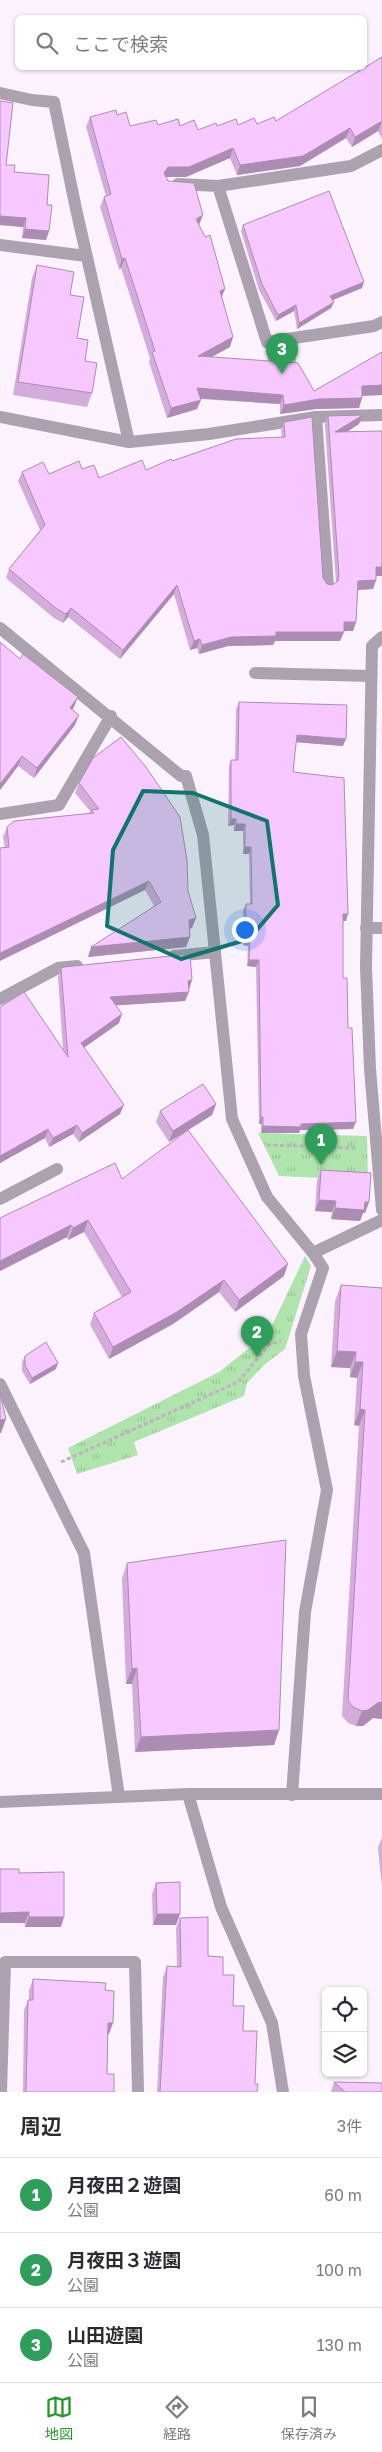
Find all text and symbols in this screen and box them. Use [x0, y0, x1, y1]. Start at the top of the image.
search box [15, 15, 367, 70]
icon: search [33, 29, 61, 57]
text: ここで検索 [73, 32, 168, 55]
pin: 3 [266, 333, 298, 374]
your location [232, 917, 258, 943]
pin: 1 [305, 1124, 337, 1165]
pin: 2 [241, 1316, 273, 1357]
map controls [322, 1987, 367, 2077]
button: locate [322, 1987, 367, 2032]
button: layers [322, 2032, 367, 2077]
text: 周辺 [20, 2113, 62, 2139]
text: 3件 [337, 2116, 362, 2136]
text: 月夜田２遊園 [67, 2173, 181, 2196]
text: 1 [32, 2185, 40, 2205]
text: 60 m [324, 2185, 362, 2205]
text: 公園 [67, 2200, 99, 2220]
text: 月夜田３遊園 [67, 2248, 181, 2271]
text: 2 [31, 2260, 41, 2280]
text: 100 m [316, 2260, 362, 2280]
text: 公園 [67, 2275, 99, 2295]
text: 山田遊園 [67, 2323, 143, 2346]
text: 3 [31, 2335, 41, 2355]
text: 130 m [317, 2335, 362, 2355]
text: 公園 [67, 2350, 99, 2370]
tab: 地図 [45, 2393, 73, 2443]
tab: 経路 [163, 2393, 191, 2443]
tab: 保存済み [281, 2393, 337, 2443]

